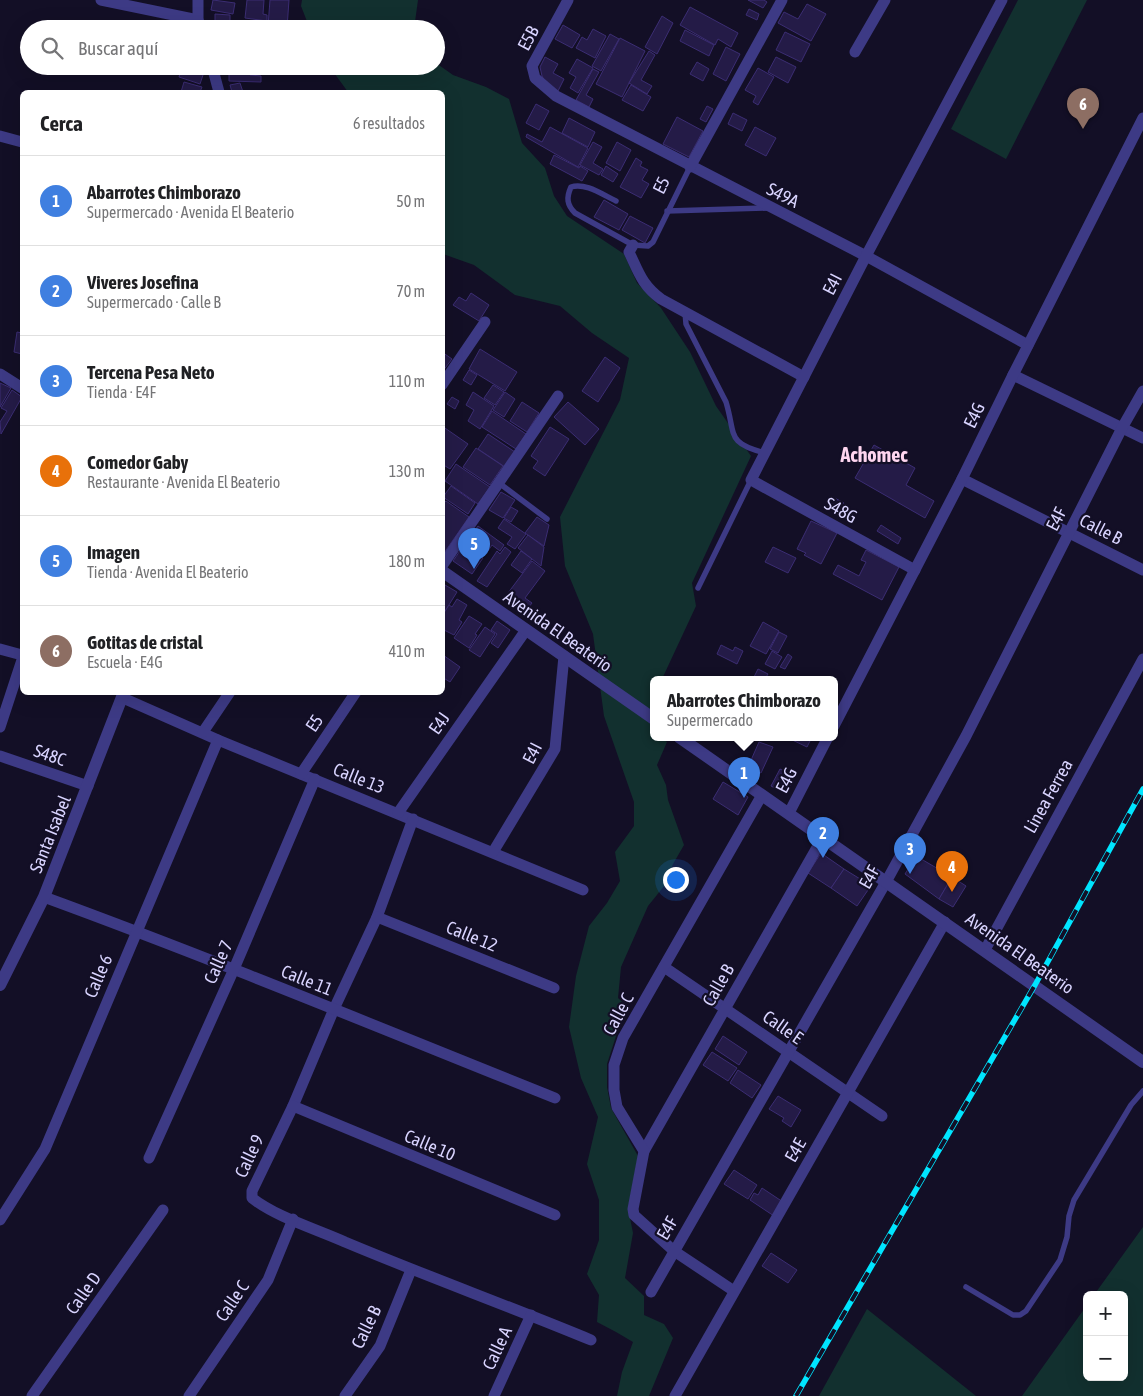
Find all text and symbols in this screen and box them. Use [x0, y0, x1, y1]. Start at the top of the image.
search box [20, 20, 445, 75]
street label: E5B [513, 22, 543, 54]
icon: search [38, 34, 66, 62]
text: Buscar aquí [78, 37, 158, 59]
pin: 6 [1067, 88, 1099, 129]
text: Cerca [40, 111, 83, 135]
text: 6 resultados [353, 114, 425, 132]
street label: E5 [648, 173, 674, 197]
street label: S49A [763, 178, 803, 212]
text: Abarrotes Chimborazo [87, 181, 241, 203]
text: 1 [52, 192, 60, 210]
text: 50 m [396, 192, 425, 210]
text: Supermercado · Avenida El Beaterio [87, 203, 294, 221]
street label: E4I [818, 270, 846, 298]
text: Viveres Josefina [87, 271, 199, 293]
text: 2 [52, 282, 60, 300]
text: 70 m [396, 282, 425, 300]
text: Supermercado · Calle B [87, 293, 221, 311]
text: Tercena Pesa Neto [87, 361, 215, 383]
text: 3 [52, 372, 60, 390]
text: 110 m [389, 372, 425, 390]
text: Tienda · E4F [87, 383, 156, 401]
street label: E4G [959, 399, 989, 431]
district label: Achomec [839, 443, 908, 466]
text: Comedor Gaby [87, 451, 188, 473]
text: 4 [52, 462, 60, 480]
text: 130 m [389, 462, 425, 480]
text: Restaurante · Avenida El Beaterio [87, 473, 280, 491]
street label: S48G [821, 493, 861, 527]
street label: E4F [1041, 503, 1071, 534]
street label: Calle B [1076, 509, 1126, 549]
pin: 5 [458, 528, 490, 569]
text: Imagen [87, 541, 140, 563]
text: 5 [52, 552, 60, 570]
text: 180 m [389, 552, 425, 570]
text: Tienda · Avenida El Beaterio [87, 563, 249, 581]
street label: Avenida El Beaterio [500, 586, 616, 676]
text: Gotitas de cristal [87, 631, 203, 653]
text: 6 [52, 642, 60, 660]
text: 410 m [389, 642, 425, 660]
text: Escuela · E4G [87, 653, 163, 671]
popup [650, 676, 838, 741]
text: Abarrotes Chimborazo [667, 689, 821, 711]
street label: E4J [424, 708, 454, 738]
street label: E5 [301, 710, 327, 736]
text: Supermercado [667, 711, 753, 729]
street label: E4I [518, 739, 546, 767]
street label: S48C [31, 740, 69, 770]
street label: Linea Ferrea [1019, 755, 1077, 837]
pin: 1 [728, 757, 760, 798]
street label: Calle 13 [330, 758, 388, 798]
street label: E4G [771, 764, 801, 796]
street label: Santa Isabel [25, 792, 75, 876]
pin: 2 [807, 817, 839, 858]
pin: 3 [894, 833, 926, 874]
pin: 4 [936, 851, 968, 892]
street label: E4F [854, 861, 884, 892]
your location [663, 867, 689, 893]
street label: Avenida El Beaterio [962, 908, 1078, 998]
street label: Calle 12 [443, 916, 501, 956]
street label: Calle 7 [199, 937, 237, 987]
street label: Calle 6 [80, 951, 116, 1001]
street label: Calle 11 [278, 960, 336, 1000]
street label: Calle B [698, 960, 739, 1010]
street label: Calle C [598, 989, 638, 1039]
street label: Calle E [759, 1006, 807, 1048]
street label: Calle 10 [401, 1125, 459, 1165]
street label: Calle 9 [230, 1131, 268, 1181]
street label: E4E [780, 1134, 810, 1166]
street label: E4F [652, 1212, 682, 1243]
street label: Calle D [61, 1268, 105, 1318]
street label: Calle C [211, 1277, 253, 1325]
map controls [1083, 1291, 1128, 1381]
button: + [1083, 1291, 1128, 1336]
street label: Calle B [347, 1302, 386, 1352]
street label: Calle A [478, 1323, 516, 1373]
button: − [1083, 1336, 1128, 1381]

